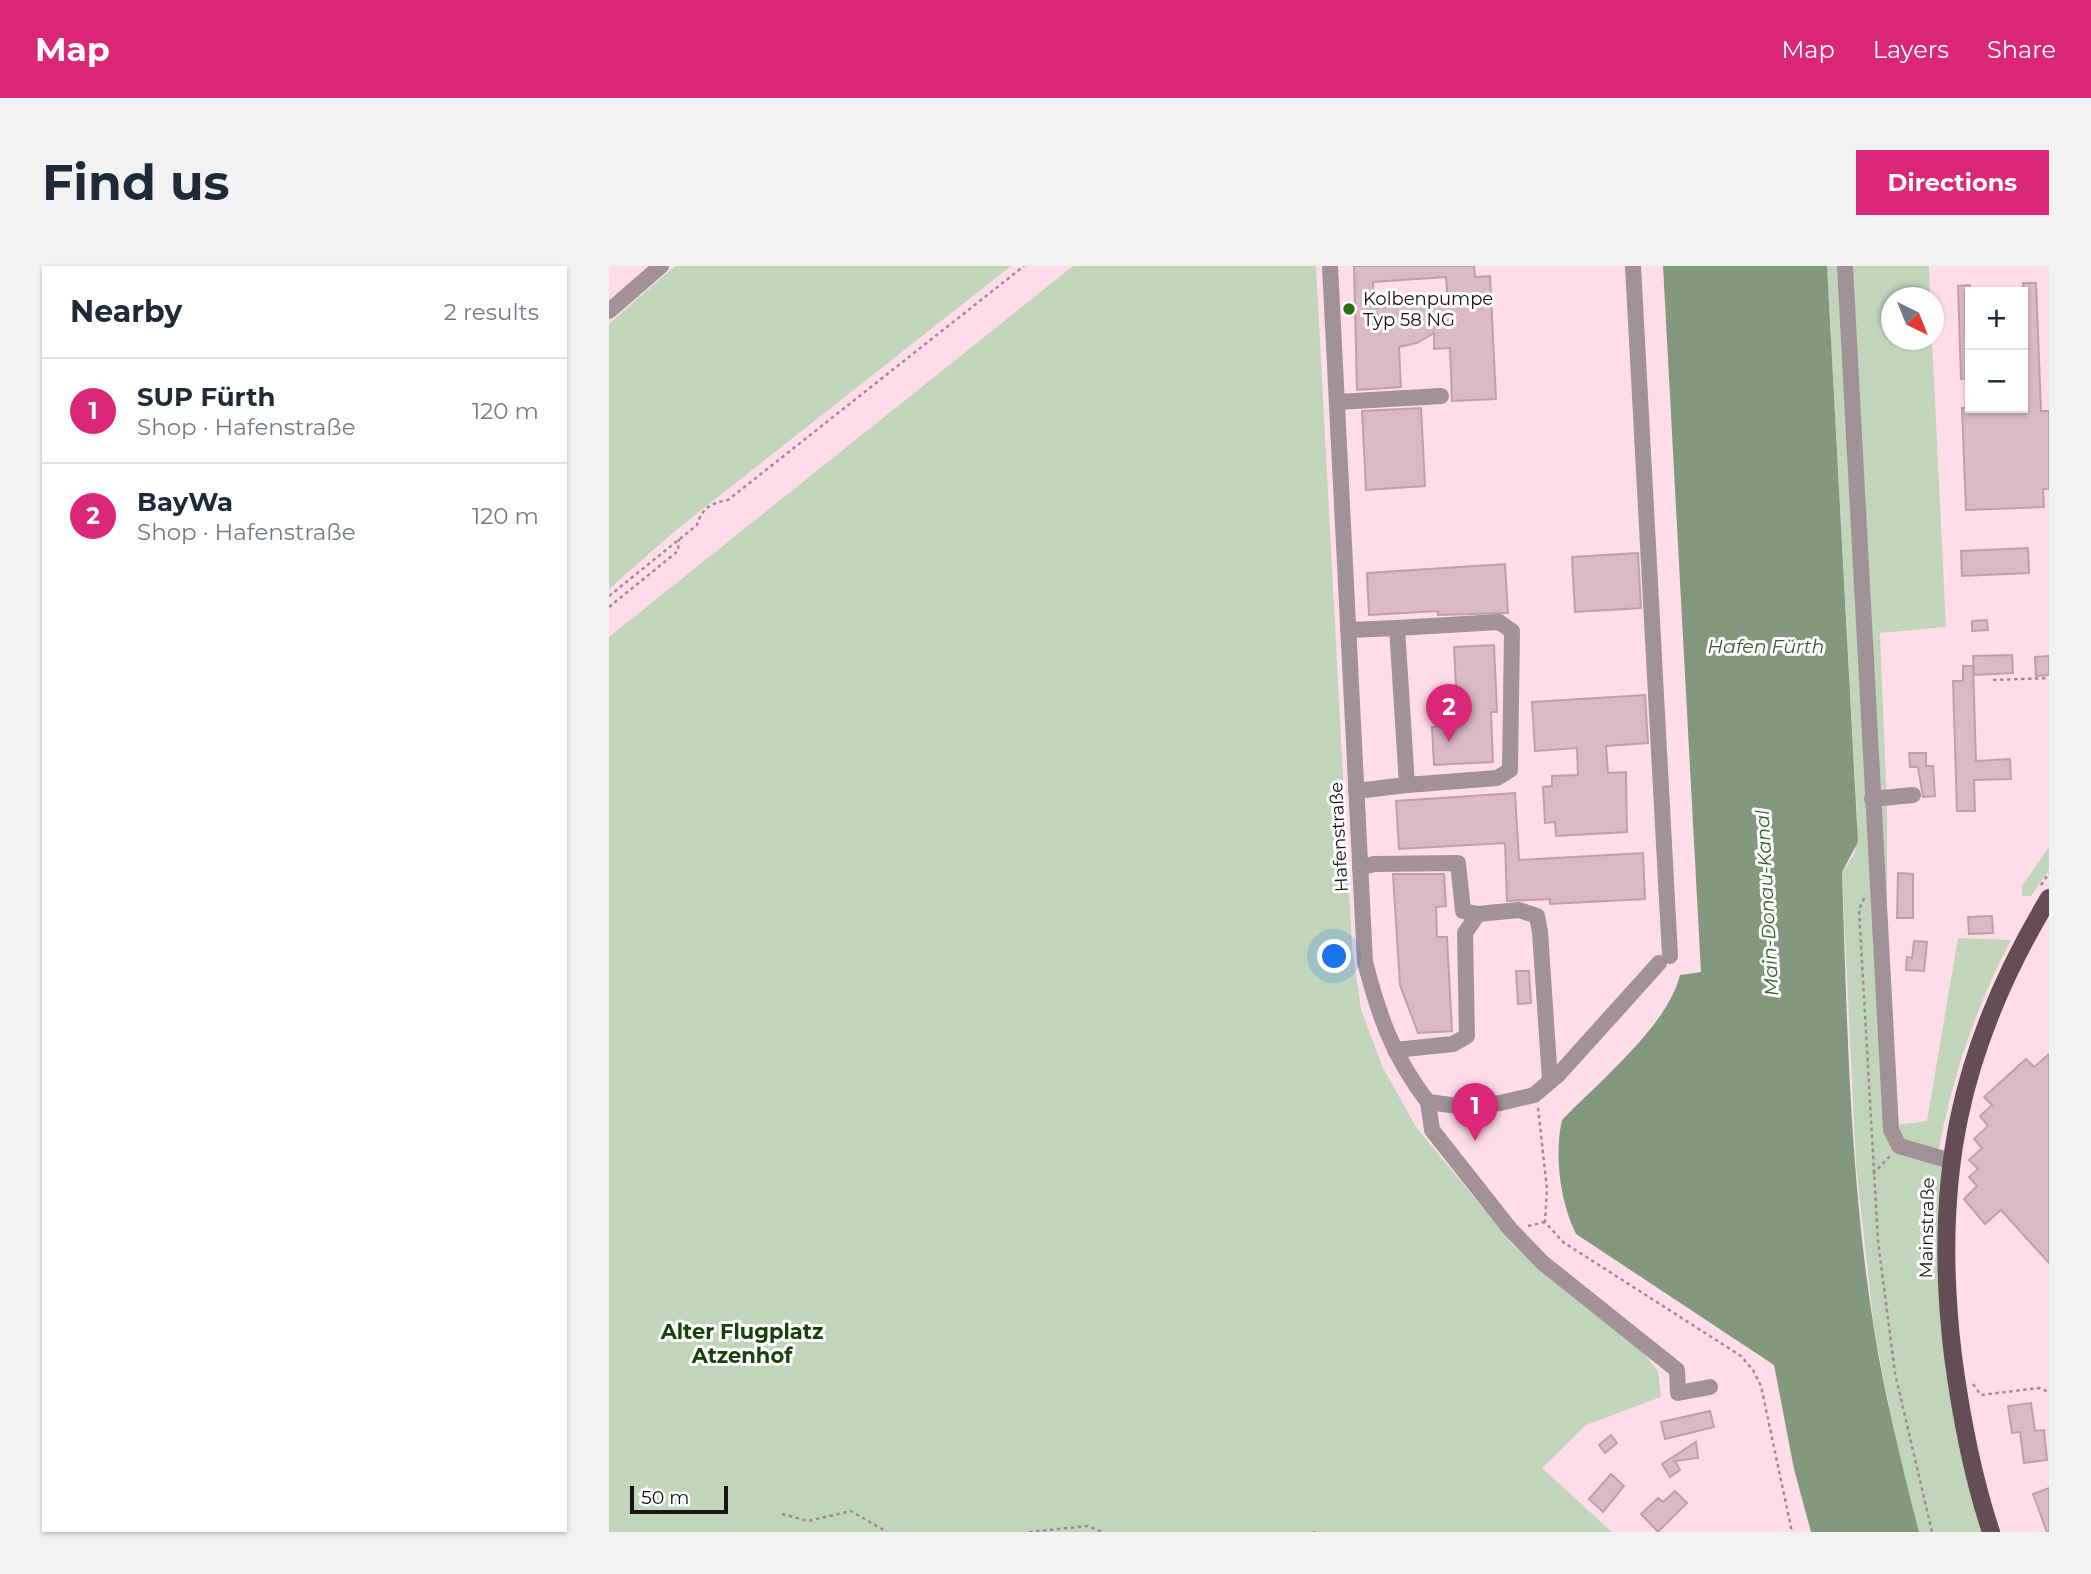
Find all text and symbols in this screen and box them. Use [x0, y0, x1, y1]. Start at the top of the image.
text: Map [35, 29, 110, 69]
text: Map [1781, 35, 1835, 64]
text: Layers [1873, 35, 1949, 64]
text: Share [1987, 35, 2056, 64]
button: Directions [1856, 150, 2049, 215]
text: Find us [42, 153, 230, 212]
north arrow [1881, 287, 1944, 350]
map controls [1965, 287, 2028, 413]
button: + [1965, 287, 2028, 350]
place label: Kolbenpumpe Typ 58 NG [1363, 288, 1493, 331]
text: Nearby [70, 293, 182, 330]
text: 2 results [444, 298, 539, 326]
marker: Kolbenpumpe Typ 58 NG [1341, 301, 1357, 317]
button: − [1965, 350, 2028, 413]
text: SUP Fürth [137, 381, 275, 413]
text: 1 [88, 397, 98, 425]
text: 120 m [472, 397, 539, 425]
text: Shop · Hafenstraße [137, 413, 356, 441]
text: BayWa [137, 486, 233, 518]
text: 2 [86, 502, 100, 530]
text: 120 m [472, 502, 539, 530]
text: Shop · Hafenstraße [137, 518, 356, 546]
water label: Hafen Fürth [1708, 635, 1824, 658]
pin: 2 [1426, 684, 1472, 742]
street label: Hafenstraße [1325, 781, 1353, 893]
water label: Main-Donau-Kanal [1751, 808, 1783, 997]
your location [1317, 939, 1351, 973]
pin: 1 [1452, 1083, 1498, 1141]
street label: Mainstraße [1915, 1177, 1939, 1279]
district label: Alter Flugplatz Atzenhof [660, 1319, 823, 1368]
scale bar [630, 1483, 728, 1515]
text: 50 m [641, 1486, 689, 1509]

